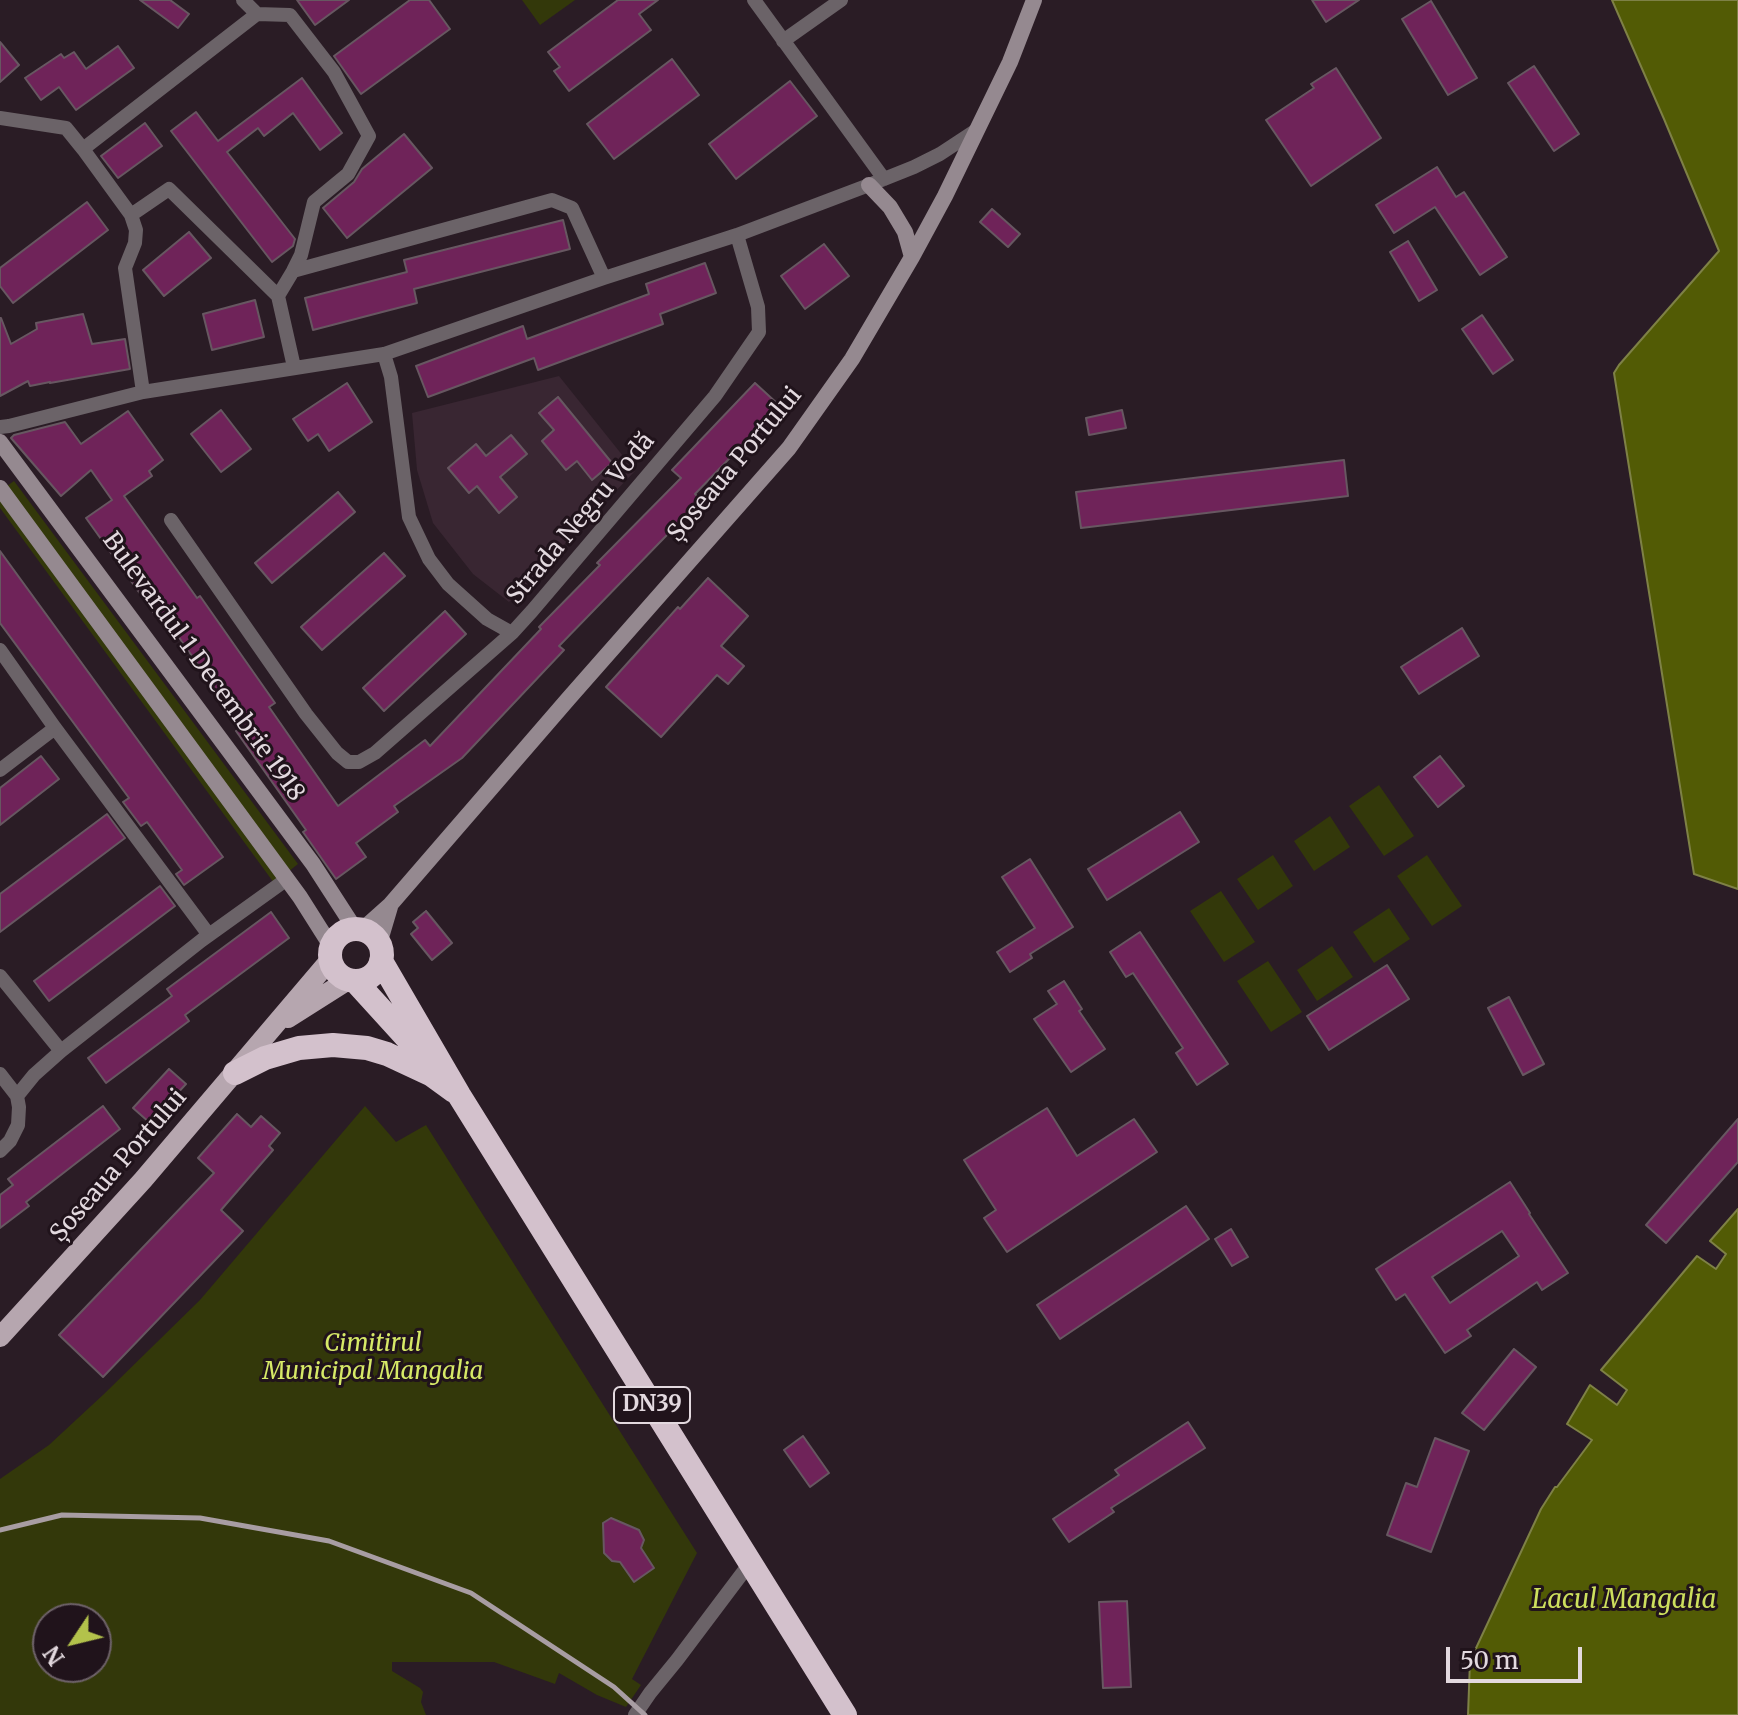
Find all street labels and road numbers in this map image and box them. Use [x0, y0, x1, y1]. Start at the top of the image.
street label: Șoseaua Portului [662, 382, 808, 548]
street label: Strada Negru Vodă [501, 428, 661, 610]
street label: Bulevardul 1 Decembrie 1918 [96, 527, 310, 807]
street label: Șoseaua Portului [45, 1084, 193, 1248]
road number: DN39 [614, 1387, 690, 1423]

